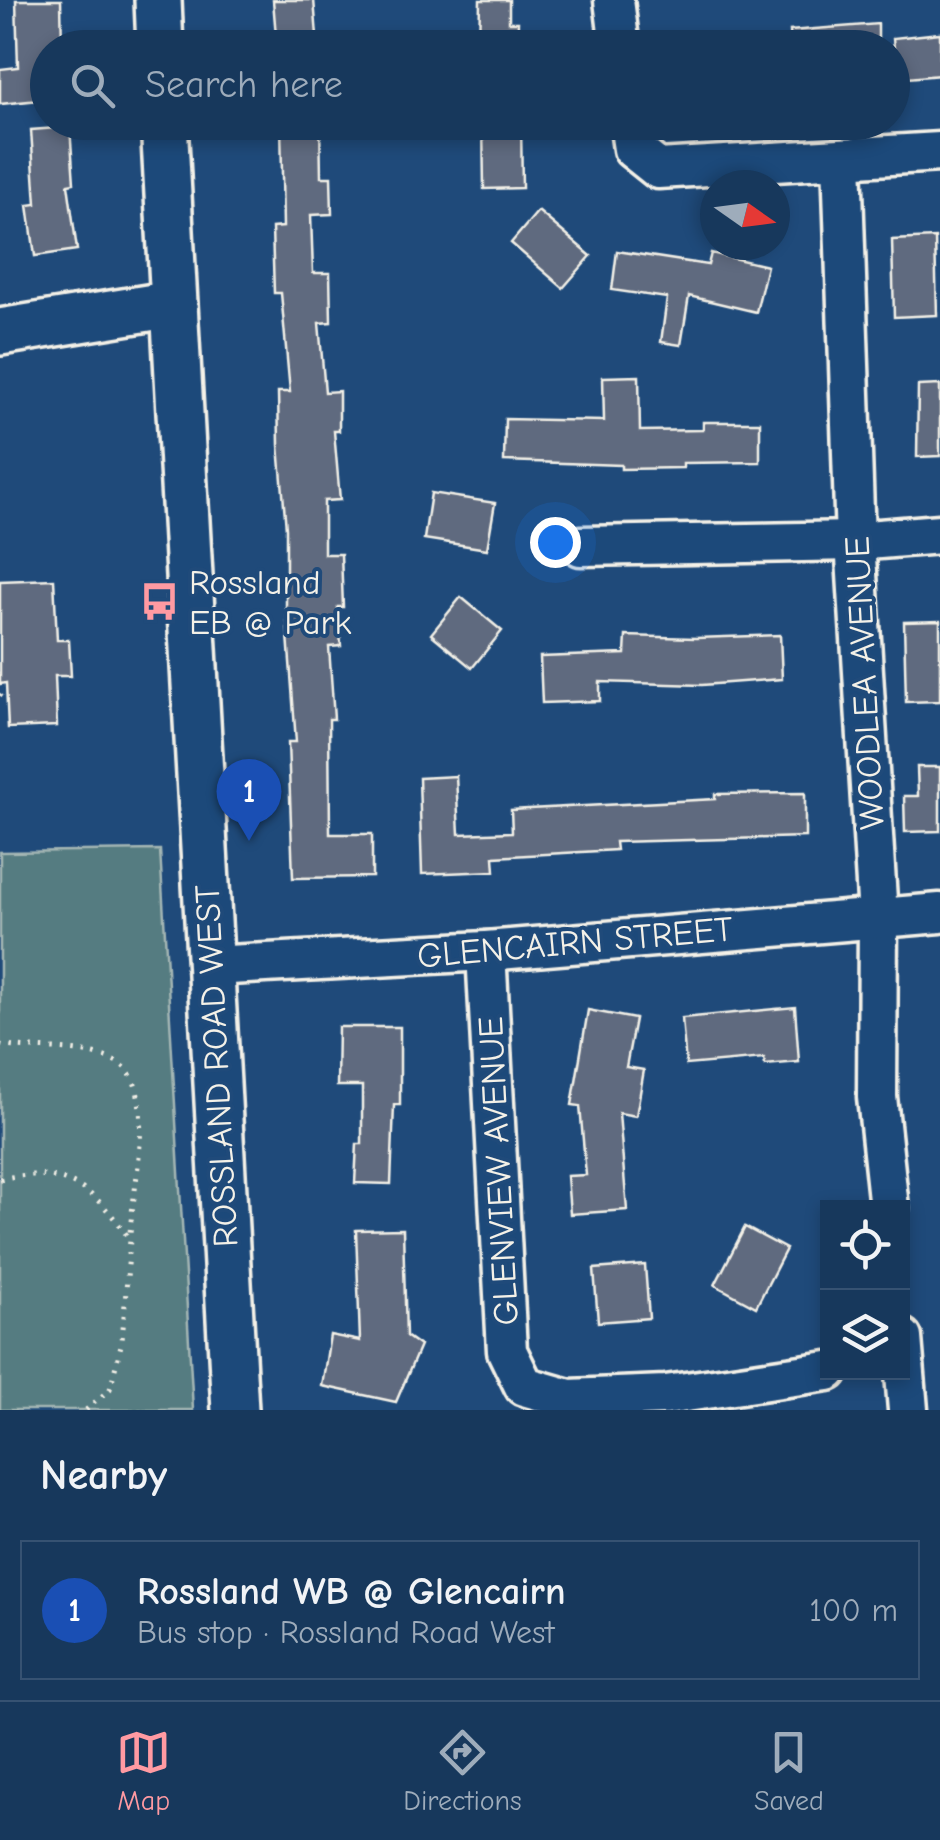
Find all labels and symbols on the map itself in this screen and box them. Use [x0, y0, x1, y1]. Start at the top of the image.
north arrow [700, 170, 790, 260]
your location [530, 517, 581, 568]
street label: WOODLEA AVENUE [836, 535, 893, 831]
place label: Rossland EB @ Park [189, 562, 351, 643]
bus stop icon: Rossland EB @ Park [138, 581, 180, 623]
pin: 1 [216, 758, 282, 841]
street label: ROSSLAND ROAD WEST [187, 884, 246, 1248]
street label: GLENCAIRN STREET [415, 908, 735, 977]
street label: GLENVIEW AVENUE [470, 1015, 527, 1327]

